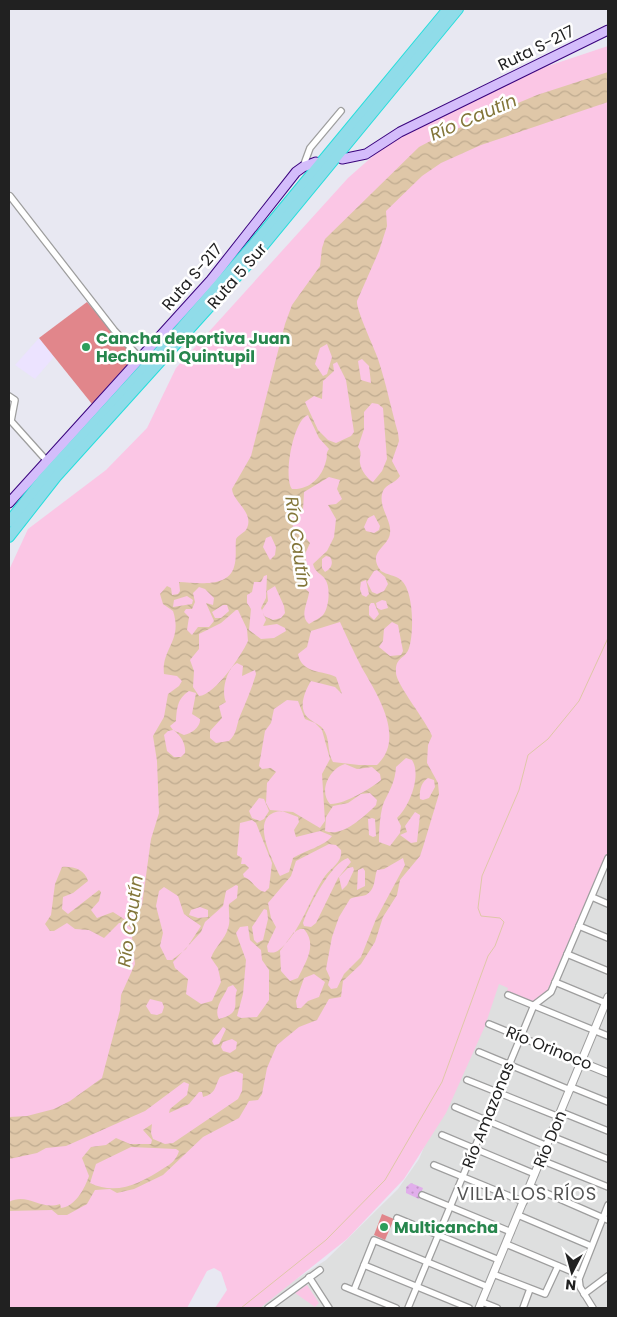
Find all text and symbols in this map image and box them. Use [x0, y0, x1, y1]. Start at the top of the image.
street label: Ruta S-217 [494, 20, 578, 76]
water label: Río Cautín [426, 87, 520, 147]
street label: Ruta S-217 [156, 238, 228, 316]
street label: Ruta 5 Sur [202, 238, 272, 314]
place label: Cancha deportiva Juan Hechumil Quintupil [96, 327, 290, 368]
marker: Cancha deportiva Juan Hechumil Quintupil [80, 341, 92, 353]
water label: Río Cautín [279, 495, 317, 589]
water label: Río Cautín [111, 874, 149, 968]
street label: Río Orinoco [502, 1020, 596, 1076]
street label: Río Amazonas [456, 1058, 520, 1172]
street label: Río Don [528, 1107, 572, 1171]
district label: VILLA LOS RÍOS [457, 1181, 597, 1206]
place label: Multicancha [394, 1216, 498, 1239]
marker: Multicancha [378, 1221, 390, 1233]
north arrow [547, 1247, 597, 1297]
text: N [564, 1274, 577, 1295]

